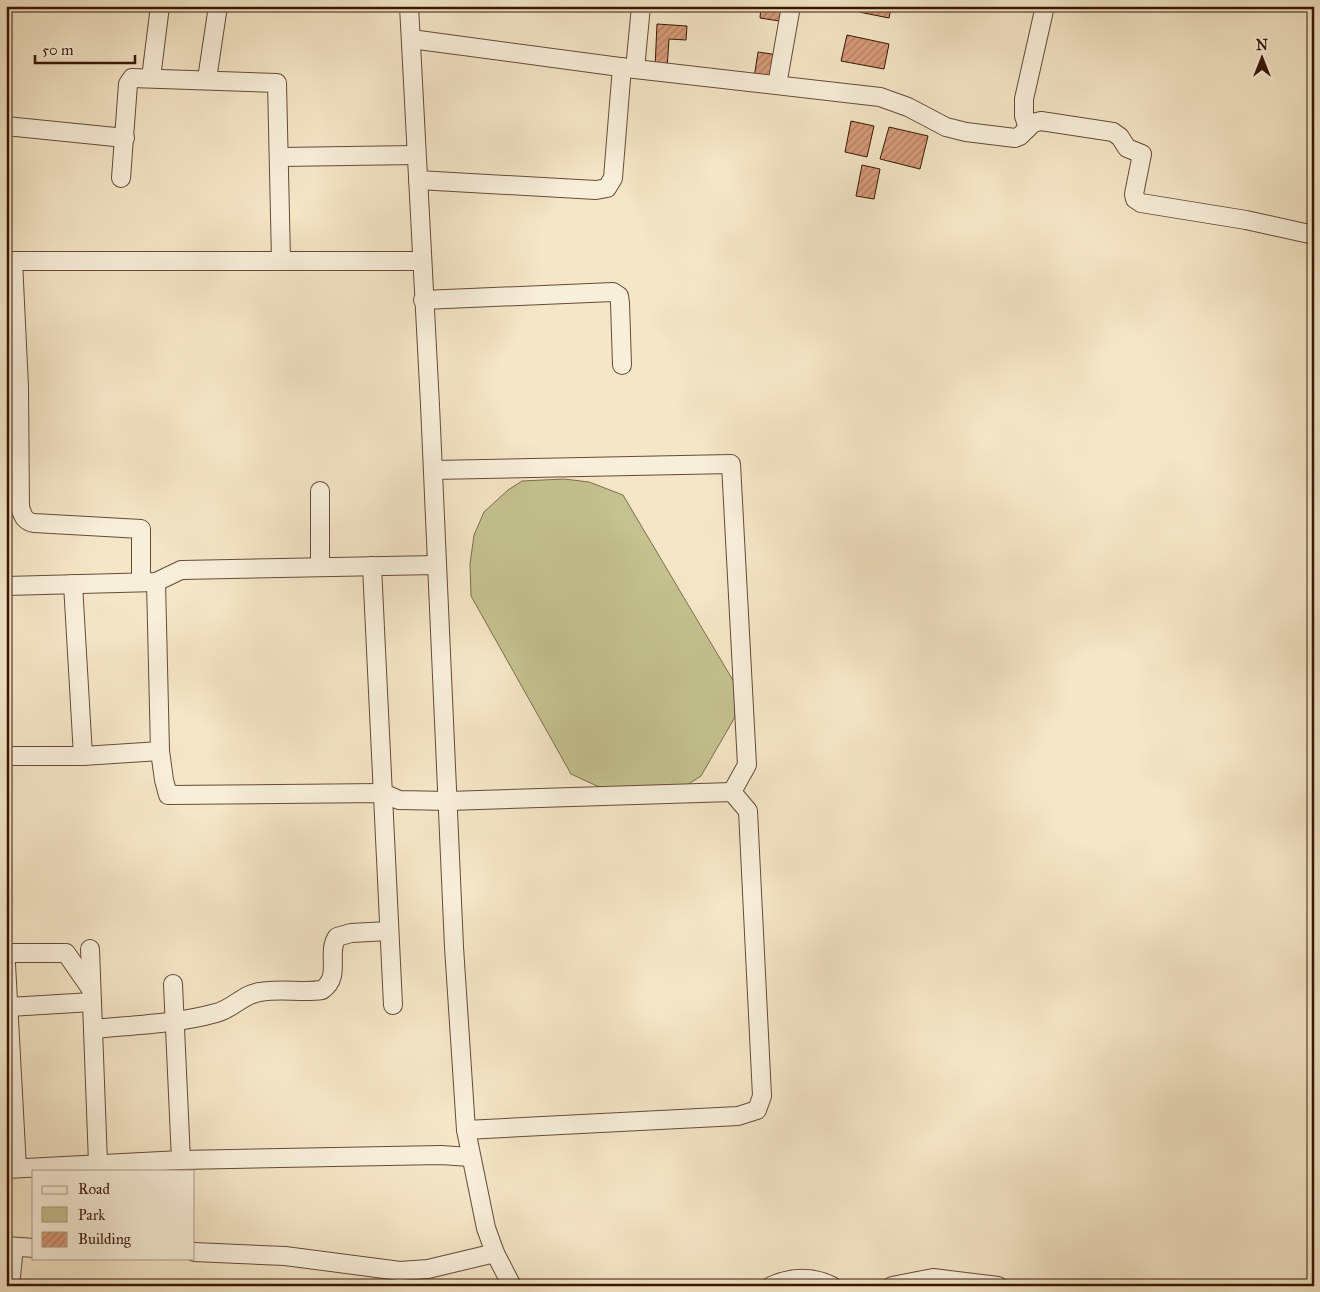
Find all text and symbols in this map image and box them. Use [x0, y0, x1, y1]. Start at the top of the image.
scale bar [35, 32, 135, 64]
north arrow [1238, 32, 1288, 82]
text: N [1256, 37, 1268, 54]
text: 50 m [42, 41, 74, 59]
legend [32, 1170, 195, 1260]
text: Road [78, 1180, 110, 1198]
text: Park [78, 1206, 105, 1224]
text: Building [78, 1230, 132, 1248]

